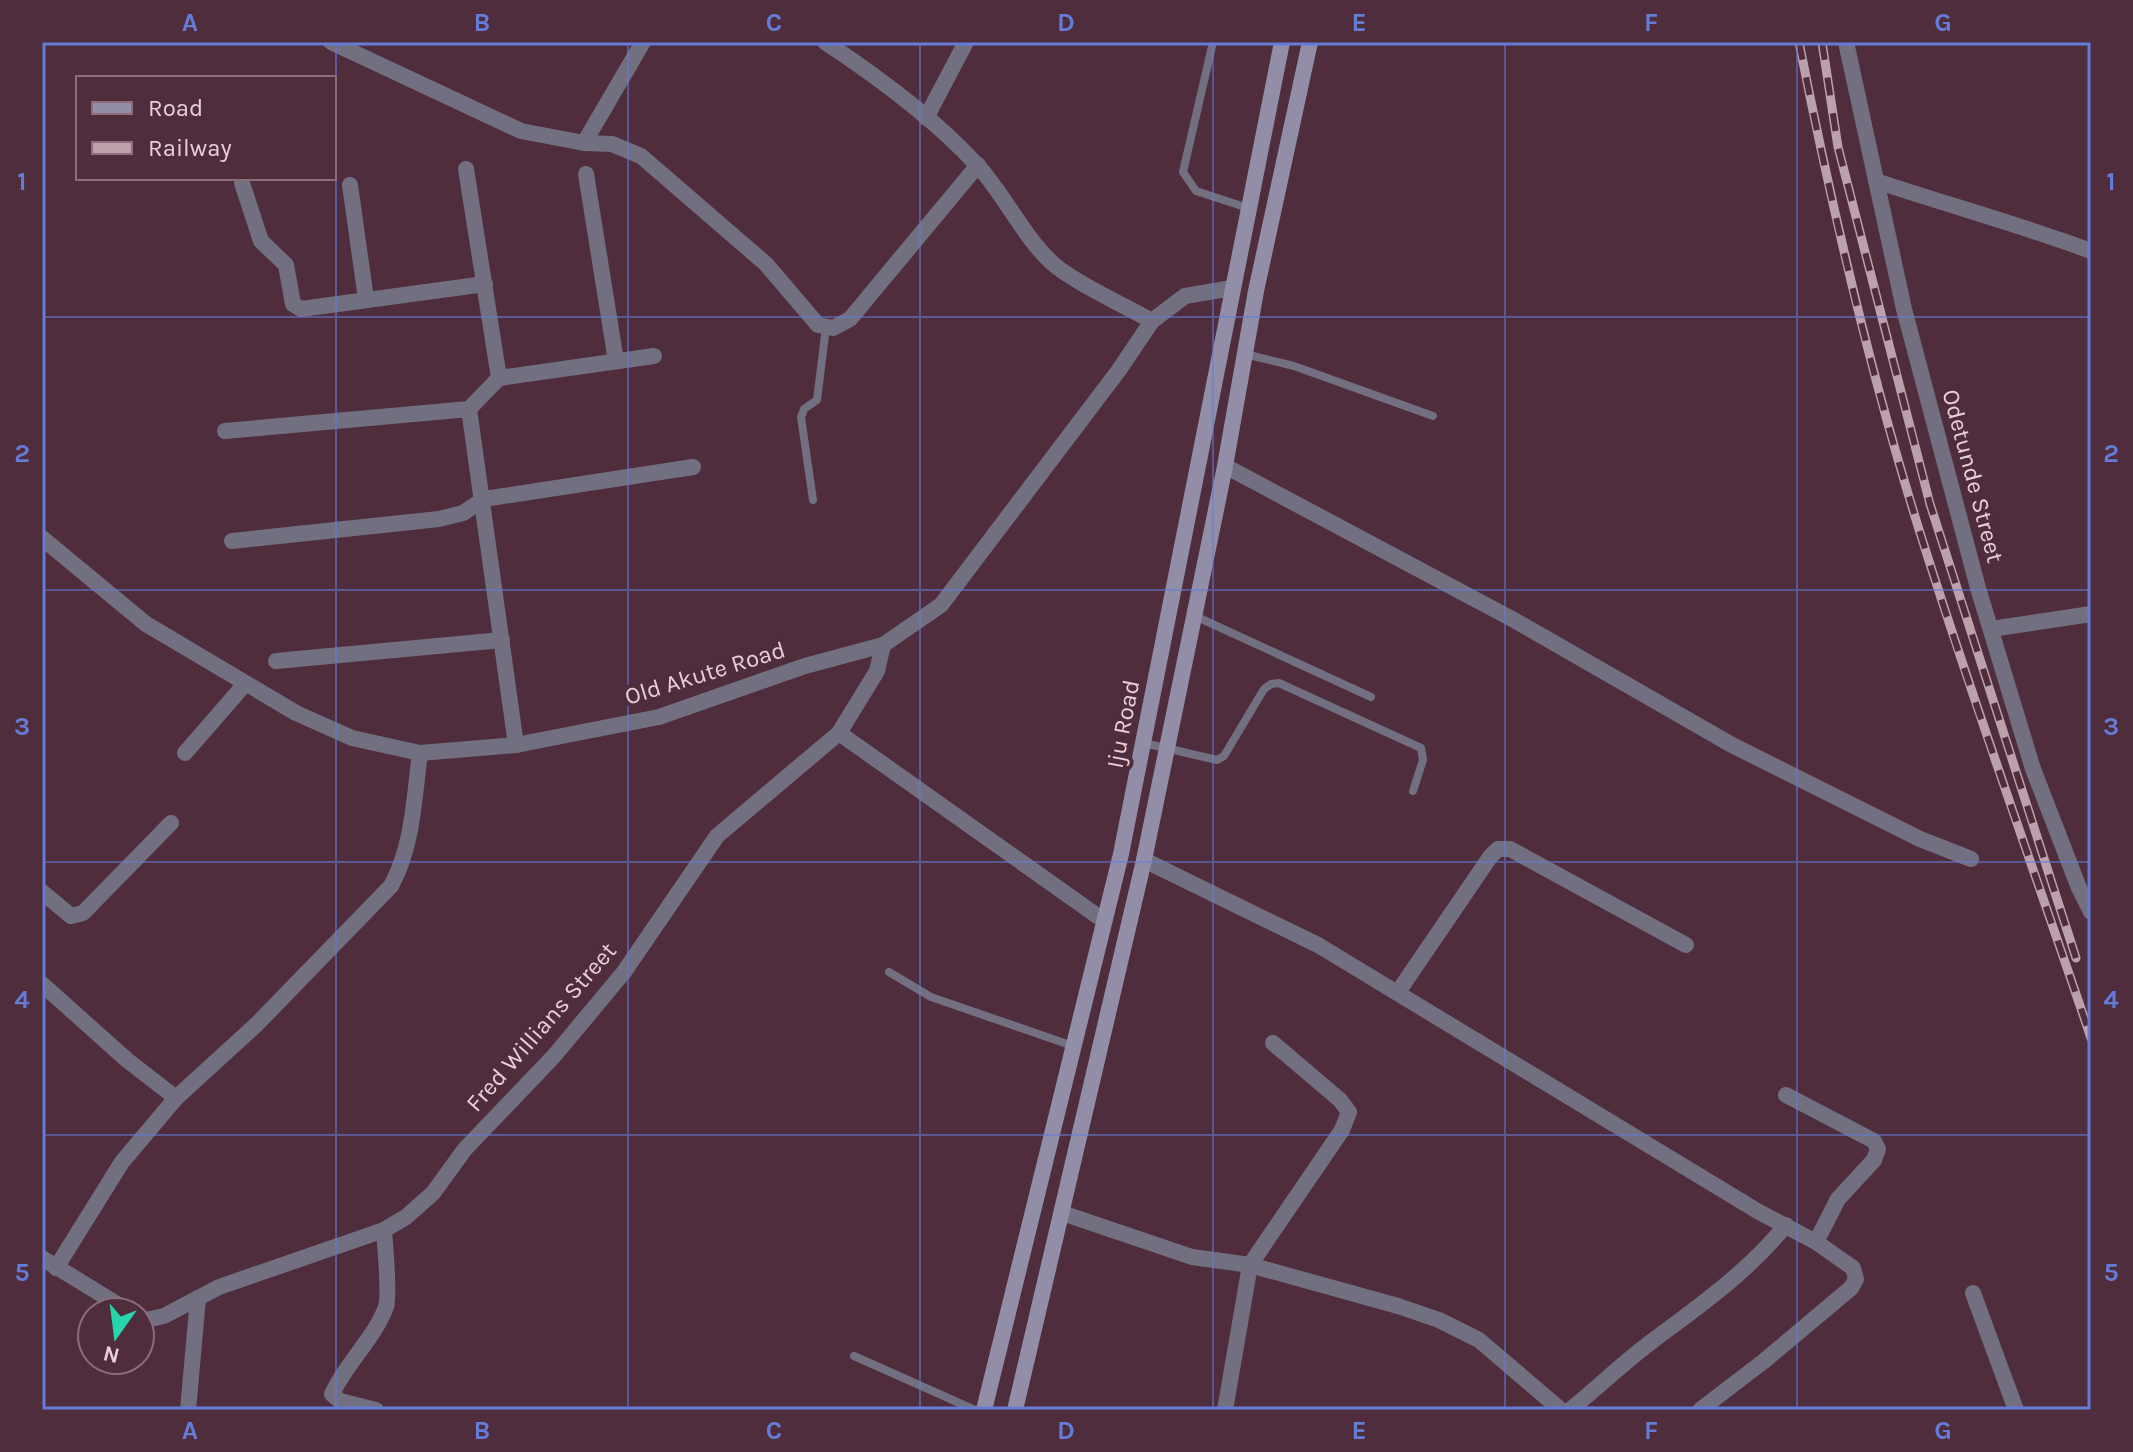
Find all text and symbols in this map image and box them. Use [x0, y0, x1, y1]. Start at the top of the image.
text: A [182, 7, 198, 38]
text: B [474, 7, 490, 38]
text: C [766, 7, 782, 38]
text: D [1057, 7, 1075, 38]
text: E [1351, 7, 1367, 38]
text: F [1644, 7, 1658, 38]
text: G [1934, 7, 1952, 38]
legend [76, 76, 336, 180]
text: Road [148, 94, 203, 122]
text: Railway [148, 134, 232, 162]
text: 1 [17, 166, 27, 197]
text: 1 [2106, 166, 2116, 197]
street label: Odetunde Street [1936, 386, 2010, 566]
text: 2 [14, 438, 30, 469]
text: 2 [2103, 438, 2119, 469]
street label: Old Akute Road [621, 635, 789, 711]
street label: Iju Road [1101, 677, 1145, 771]
text: 3 [14, 711, 30, 742]
text: 3 [2103, 711, 2119, 742]
street label: Fred Willians Street [460, 937, 622, 1117]
text: 4 [14, 984, 30, 1015]
text: 4 [2103, 984, 2119, 1015]
text: 5 [14, 1257, 30, 1288]
text: 5 [2103, 1257, 2119, 1288]
north arrow [76, 1296, 156, 1376]
text: N [101, 1340, 122, 1369]
text: A [182, 1415, 198, 1446]
text: B [474, 1415, 490, 1446]
text: C [766, 1415, 782, 1446]
text: D [1057, 1415, 1075, 1446]
text: E [1351, 1415, 1367, 1446]
text: F [1644, 1415, 1658, 1446]
text: G [1934, 1415, 1952, 1446]

